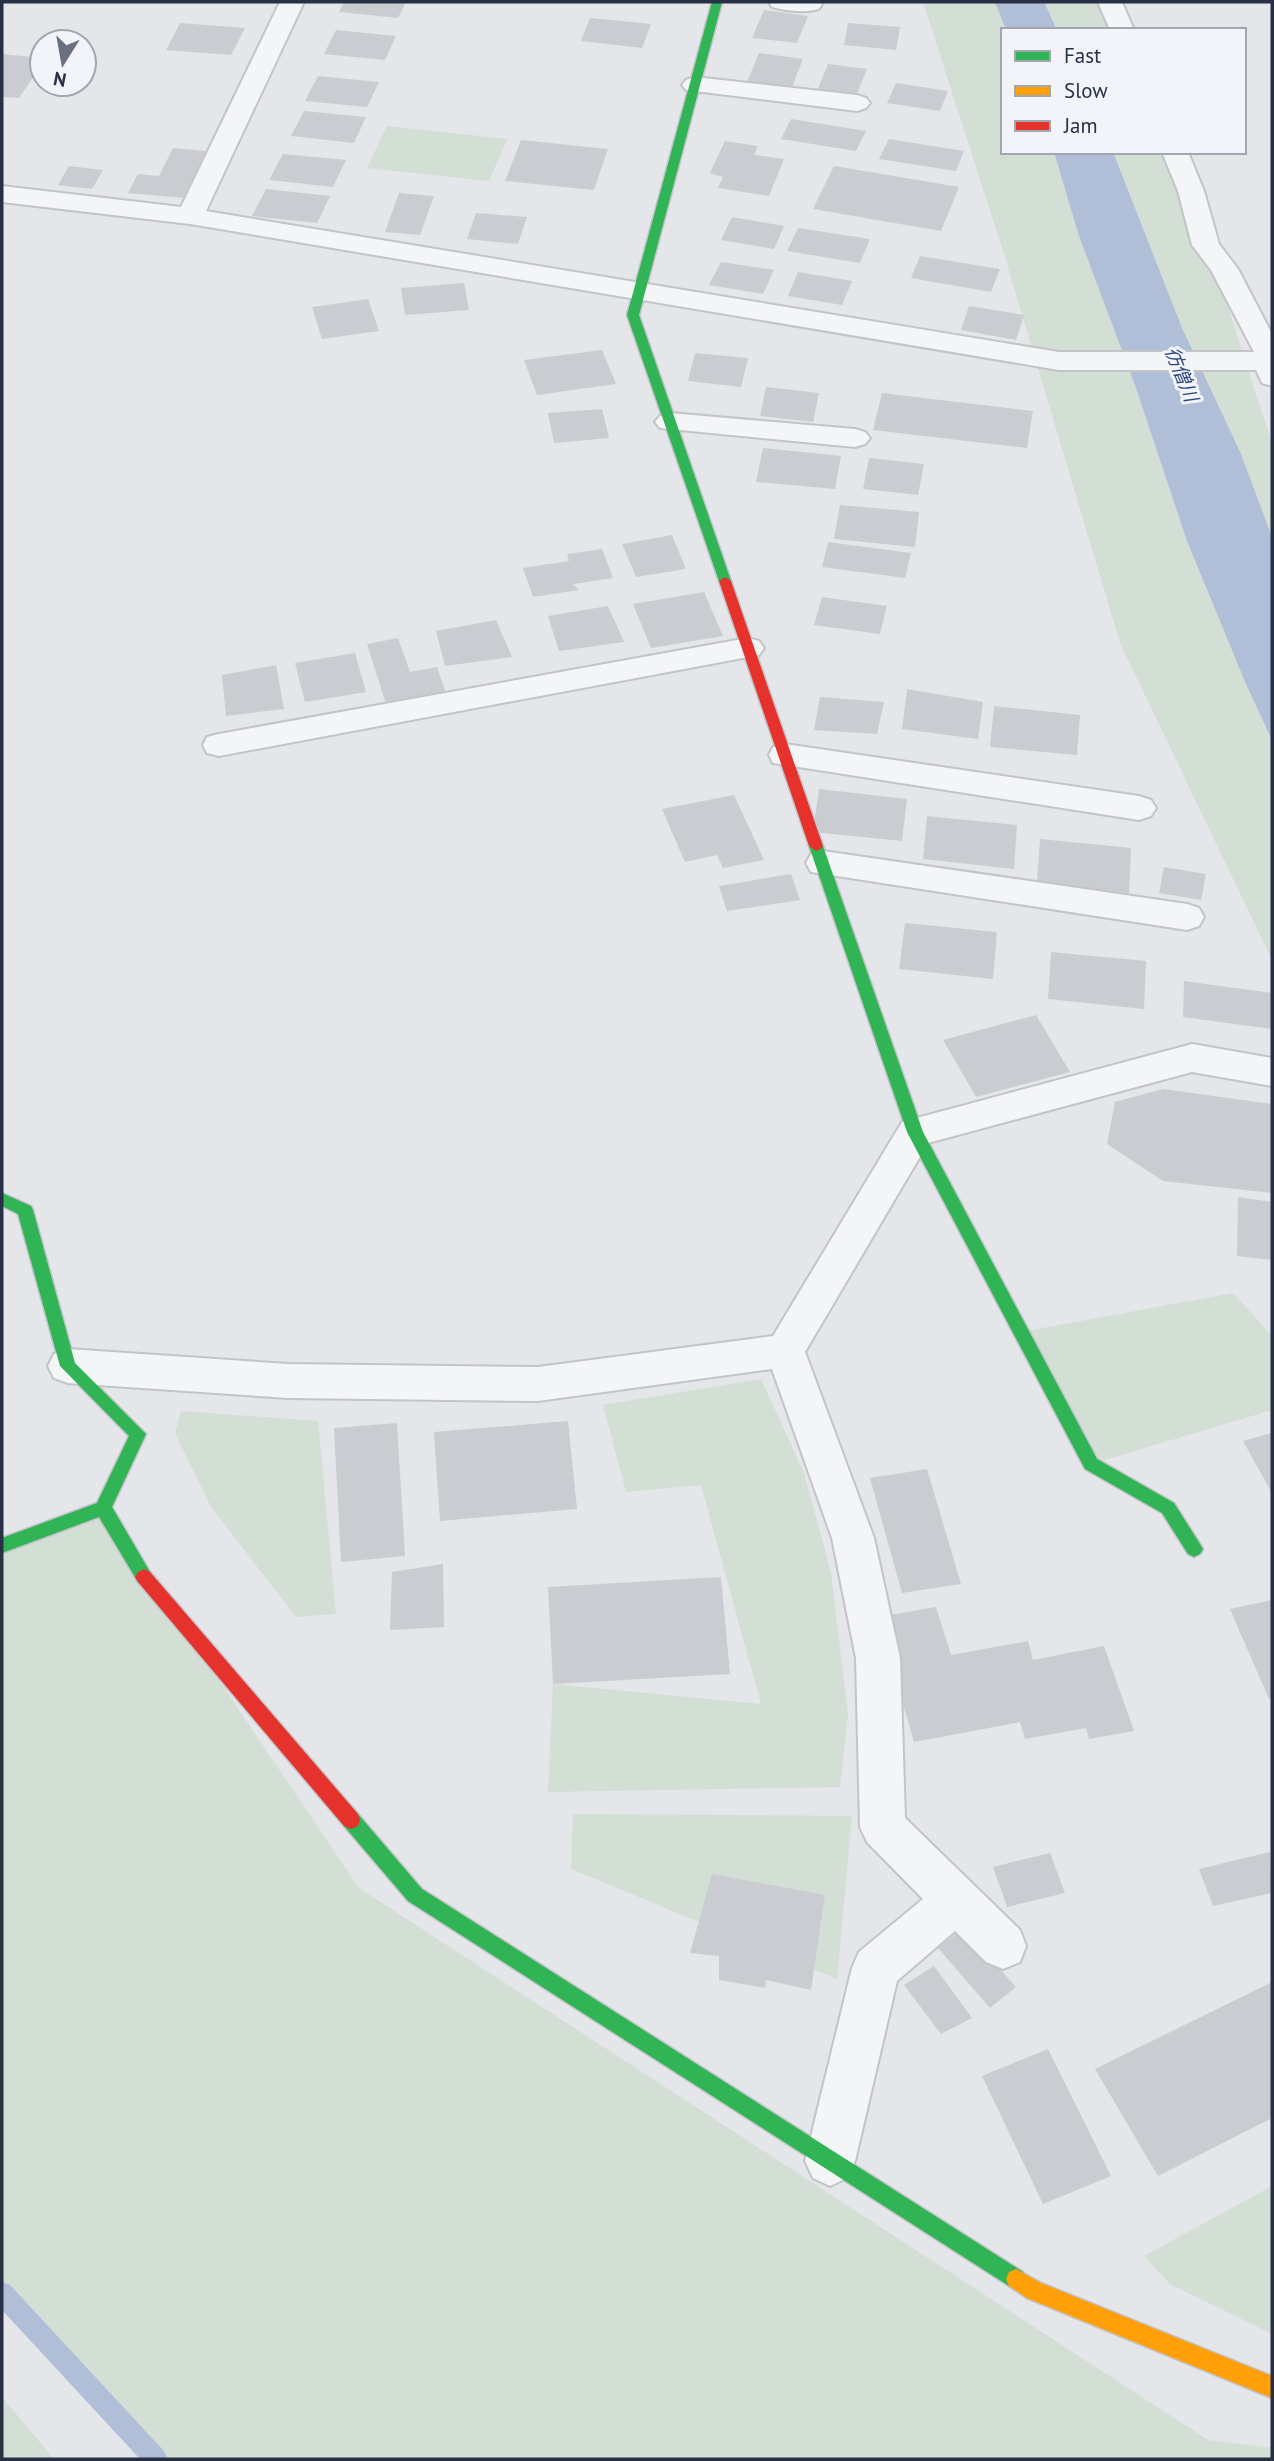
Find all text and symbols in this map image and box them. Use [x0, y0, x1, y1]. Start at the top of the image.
north arrow [28, 28, 98, 98]
legend [1001, 28, 1246, 154]
text: Fast [1064, 42, 1101, 69]
text: N [51, 67, 68, 93]
text: Slow [1064, 77, 1108, 104]
text: Jam [1063, 112, 1098, 139]
water label: 彷僧川 [1160, 343, 1205, 407]

